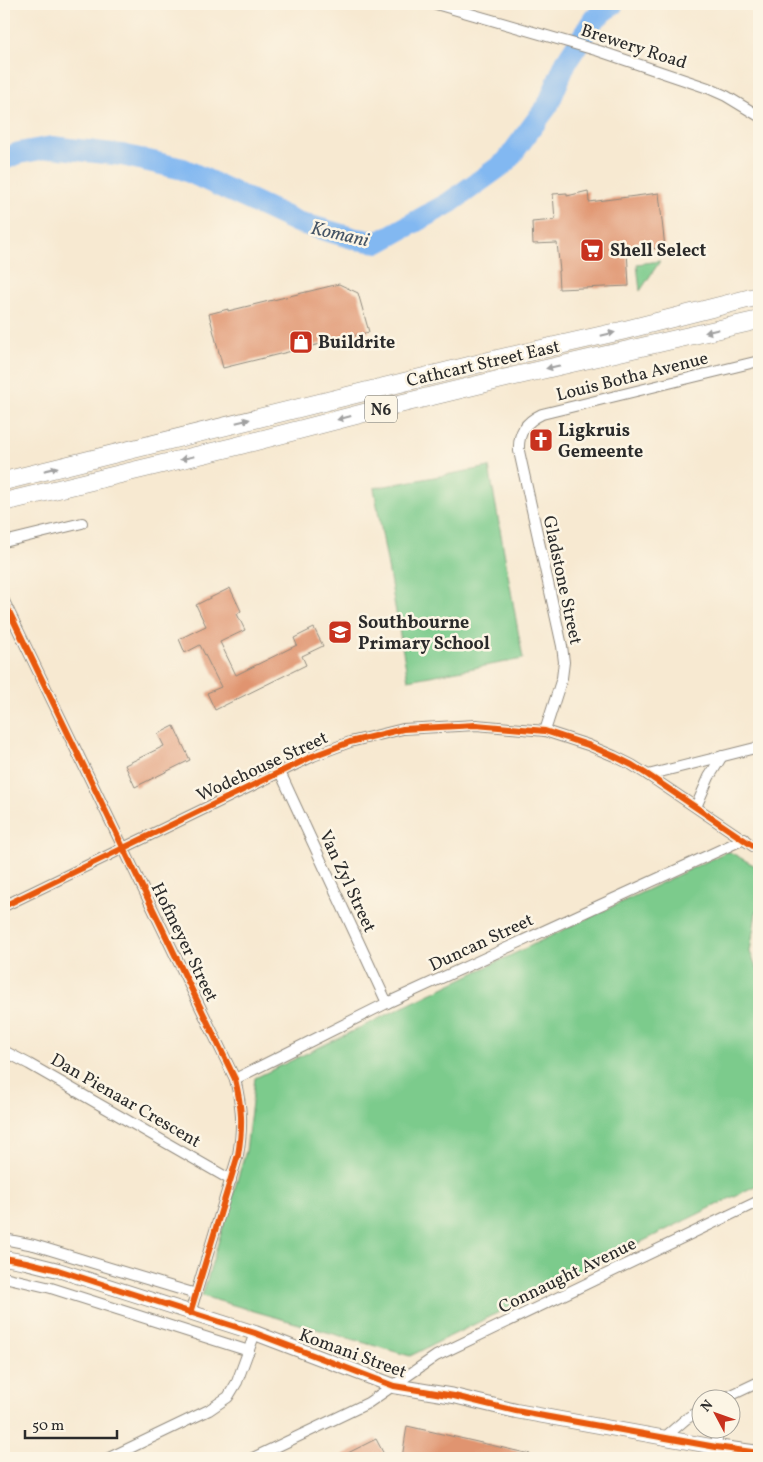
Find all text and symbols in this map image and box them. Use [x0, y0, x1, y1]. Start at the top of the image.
street label: Brewery Road [577, 18, 690, 76]
water label: Komani [308, 216, 371, 254]
supermarket icon: Shell Select [579, 237, 605, 263]
place label: Shell Select [610, 239, 706, 264]
one-way arrow [704, 327, 719, 335]
shop icon: Buildrite [288, 329, 314, 355]
one-way arrow [601, 330, 616, 338]
place label: Buildrite [318, 331, 395, 356]
street label: Cathcart Street East [404, 335, 562, 394]
street label: Louis Botha Avenue [554, 346, 711, 408]
one-way arrow [546, 363, 561, 371]
road number: N6 [365, 396, 397, 422]
one-way arrow [337, 414, 352, 422]
one-way arrow [235, 417, 250, 425]
place label: Ligkruis Gemeente [558, 419, 643, 465]
church icon: Ligkruis Gemeente [528, 427, 554, 453]
one-way arrow [179, 454, 195, 462]
one-way arrow [44, 465, 59, 473]
street label: Gladstone Street [536, 514, 587, 647]
place label: Southbourne Primary School [358, 611, 490, 657]
school or university icon: Southbourne Primary School [327, 619, 353, 645]
street label: Wodehouse Street [193, 726, 332, 809]
street label: Van Zyl Street [312, 826, 381, 937]
street label: Hofmeyer Street [144, 879, 223, 1007]
street label: Duncan Street [425, 908, 538, 978]
street label: Dan Pienaar Crescent [45, 1048, 205, 1155]
street label: Connaught Avenue [494, 1232, 641, 1321]
street label: Komani Street [295, 1323, 410, 1385]
north arrow [690, 1390, 740, 1440]
text: N [697, 1396, 718, 1417]
scale bar [25, 1407, 118, 1439]
text: 50 m [32, 1416, 64, 1437]

